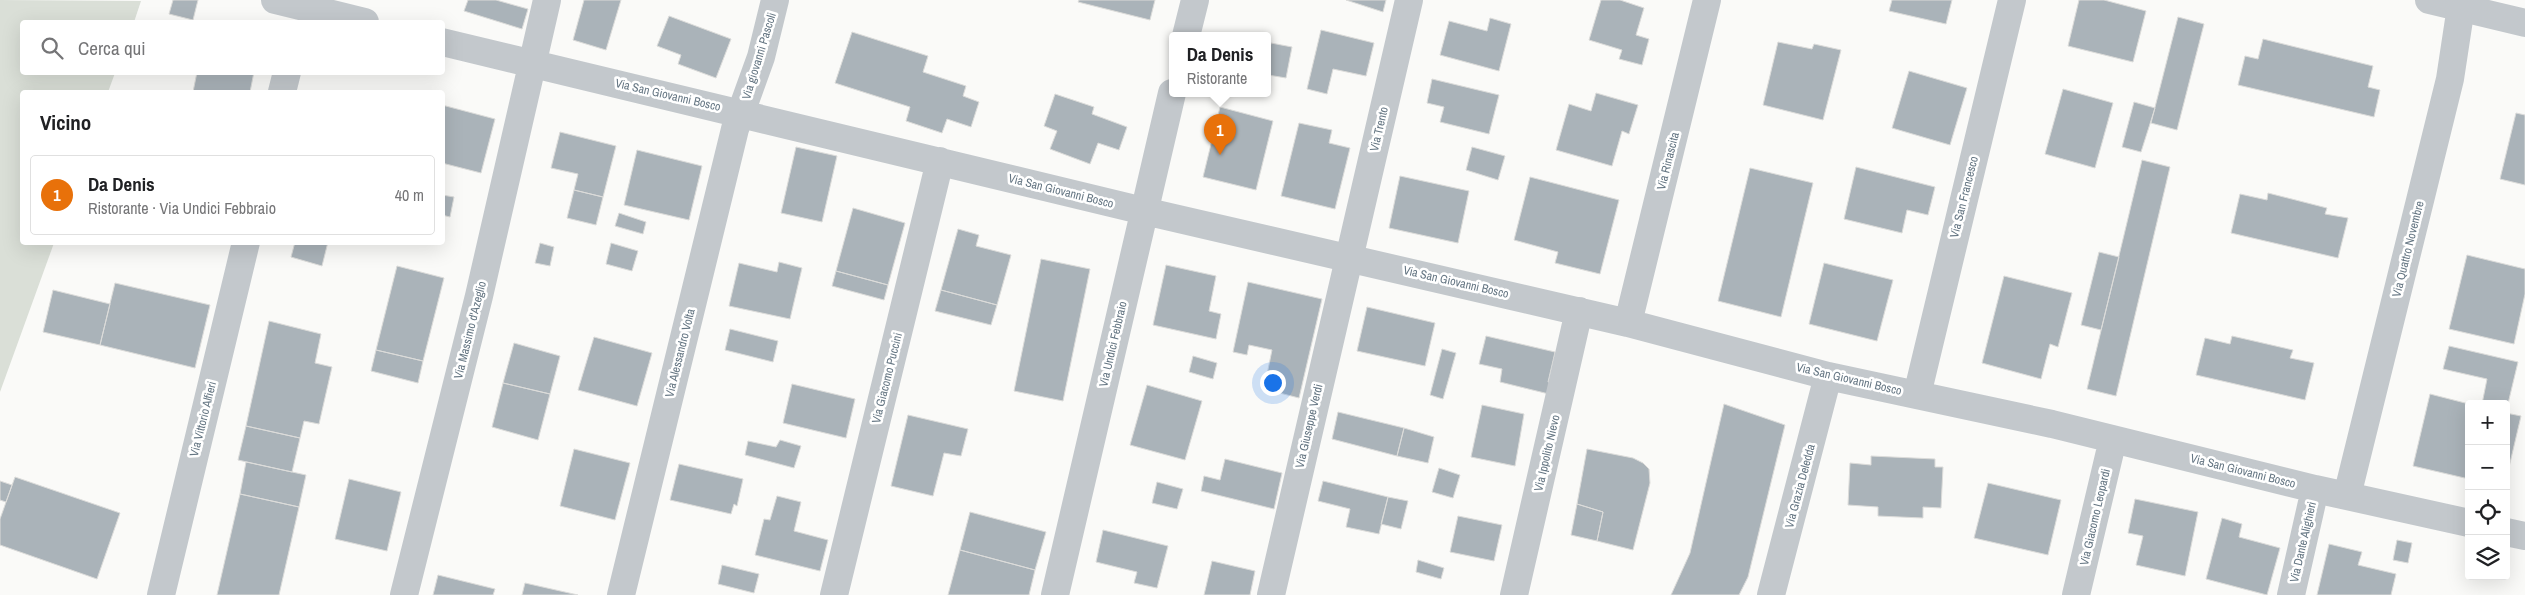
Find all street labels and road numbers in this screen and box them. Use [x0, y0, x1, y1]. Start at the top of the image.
street label: Via giovanni Pascoli [738, 11, 780, 101]
street label: Via San Giovanni Bosco [614, 75, 722, 115]
street label: Via Trento [1366, 105, 1392, 153]
street label: Via Rinascita [1653, 130, 1683, 192]
street label: Via San Francesco [1946, 155, 1982, 239]
street label: Via San Giovanni Bosco [1007, 170, 1115, 212]
street label: Via Quattro Novembre [2388, 199, 2428, 299]
street label: Via San Giovanni Bosco [1402, 262, 1510, 302]
street label: Via Massimo d'Azeglio [450, 279, 490, 381]
street label: Via Undici Febbraio [1095, 300, 1131, 388]
street label: Via Alessandro Volta [661, 307, 699, 399]
street label: Via Giacomo Puccini [868, 331, 906, 425]
street label: Via San Giovanni Bosco [1795, 359, 1903, 399]
street label: Via Vittorio Alfieri [186, 380, 220, 458]
street label: Via Giuseppe Verdi [1292, 382, 1326, 470]
street label: Via Ippolito Nievo [1530, 413, 1564, 493]
street label: Via Grazia Deledda [1781, 442, 1819, 530]
street label: Via San Giovanni Bosco [2189, 450, 2297, 492]
street label: Via Giacomo Leopardi [2076, 467, 2114, 567]
street label: Via Dante Alighieri [2286, 500, 2320, 584]

